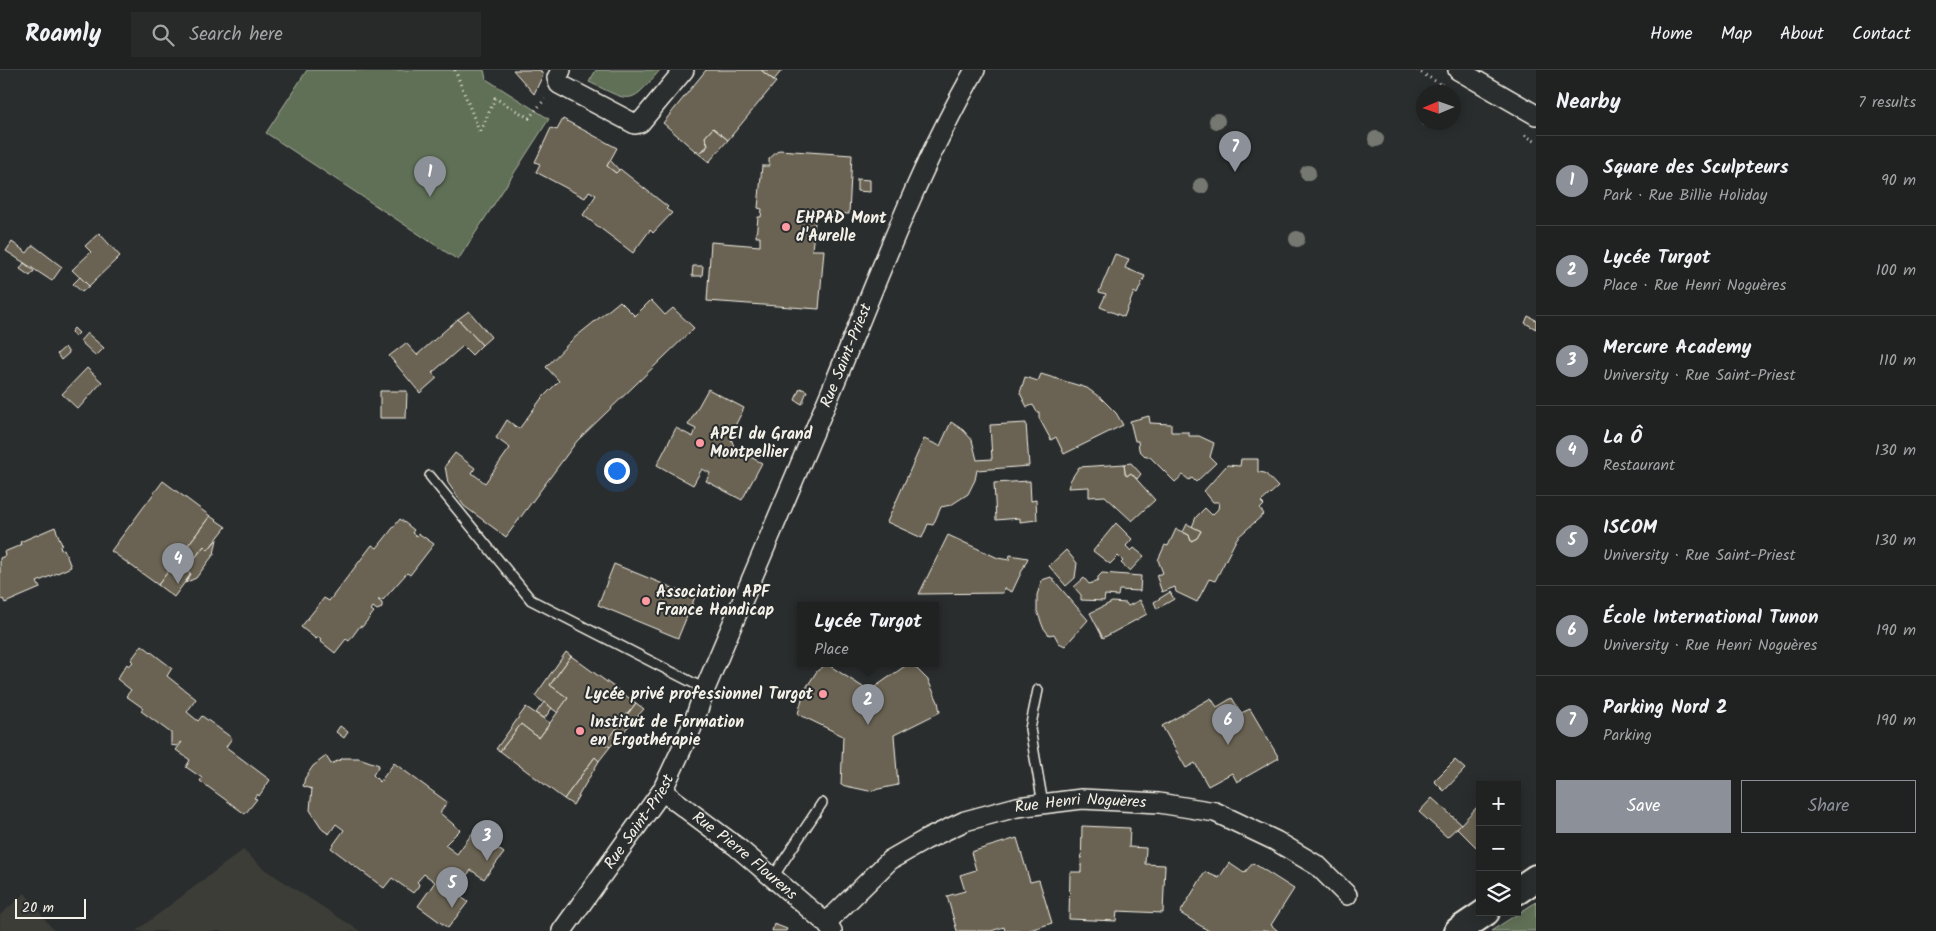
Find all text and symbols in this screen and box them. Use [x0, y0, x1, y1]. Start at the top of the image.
search box [131, 12, 481, 57]
text: Roamly [25, 15, 101, 54]
text: Search here [189, 20, 283, 50]
text: Home [1650, 20, 1693, 49]
text: Map [1721, 20, 1752, 49]
text: About [1780, 20, 1824, 49]
text: Contact [1852, 20, 1911, 49]
icon: search [149, 21, 177, 49]
north arrow [1416, 85, 1461, 130]
text: Nearby [1556, 86, 1621, 119]
text: 7 results [1858, 90, 1916, 115]
pin: 7 [1219, 131, 1251, 172]
text: Square des Sculpteurs [1603, 153, 1789, 183]
pin: 1 [414, 156, 446, 197]
text: 1 [1570, 168, 1574, 193]
text: 90 m [1881, 168, 1916, 193]
text: Park · Rue Billie Holiday [1603, 183, 1767, 208]
place label: EHPAD Mont d'Aurelle [796, 206, 887, 249]
marker: EHPAD Mont d'Aurelle [780, 221, 792, 233]
text: Lycée Turgot [1603, 243, 1711, 273]
text: 2 [1567, 258, 1577, 283]
text: 100 m [1876, 258, 1916, 283]
text: Place · Rue Henri Noguères [1603, 273, 1786, 298]
street label: Rue Saint-Priest [813, 299, 879, 411]
text: Mercure Academy [1603, 333, 1751, 363]
text: 3 [1568, 348, 1576, 373]
text: 110 m [1879, 348, 1916, 373]
text: University · Rue Saint-Priest [1603, 363, 1796, 388]
place label: APEI du Grand Montpellier [710, 422, 813, 465]
text: La Ô [1603, 423, 1642, 453]
marker: APEI du Grand Montpellier [694, 437, 706, 449]
text: 4 [1568, 438, 1576, 463]
text: 130 m [1875, 438, 1916, 463]
text: Restaurant [1603, 453, 1675, 478]
your location [604, 458, 630, 484]
text: ISCOM [1603, 513, 1657, 543]
text: 5 [1568, 528, 1576, 553]
text: 130 m [1875, 528, 1916, 553]
pin: 4 [162, 543, 194, 584]
text: University · Rue Saint-Priest [1603, 543, 1796, 568]
place label: Association APF France Handicap [656, 580, 774, 623]
marker: Association APF France Handicap [640, 595, 652, 607]
popup [797, 602, 939, 667]
text: École International Tunon [1603, 603, 1818, 633]
text: Lycée Turgot [814, 607, 922, 637]
text: 6 [1568, 618, 1576, 643]
text: 190 m [1876, 618, 1916, 643]
text: University · Rue Henri Noguères [1603, 633, 1817, 658]
text: Place [814, 637, 849, 662]
place label: Lycée privé professionnel Turgot [585, 682, 814, 707]
pin: 2 [852, 684, 884, 725]
marker: Lycée privé professionnel Turgot [817, 688, 829, 700]
text: Parking Nord 2 [1603, 693, 1727, 723]
pin: 6 [1212, 704, 1244, 745]
text: 7 [1568, 708, 1576, 733]
text: 190 m [1876, 708, 1916, 733]
place label: Institut de Formation en Ergothérapie [590, 710, 744, 753]
text: Parking [1603, 723, 1652, 748]
marker: Institut de Formation en Ergothérapie [574, 725, 586, 737]
street label: Rue Saint-Priest [598, 769, 681, 874]
button: Save [1556, 780, 1731, 833]
button: Share [1741, 780, 1916, 833]
map controls [1476, 781, 1521, 916]
button: + [1476, 781, 1521, 826]
street label: Rue Henri Noguères [1013, 786, 1147, 820]
street label: Rue Pierre Flourens [687, 805, 803, 906]
pin: 3 [471, 820, 503, 861]
button: − [1476, 826, 1521, 871]
pin: 5 [436, 867, 468, 908]
button: layers [1476, 871, 1521, 916]
scale bar [15, 896, 86, 919]
text: 20 m [22, 897, 54, 919]

